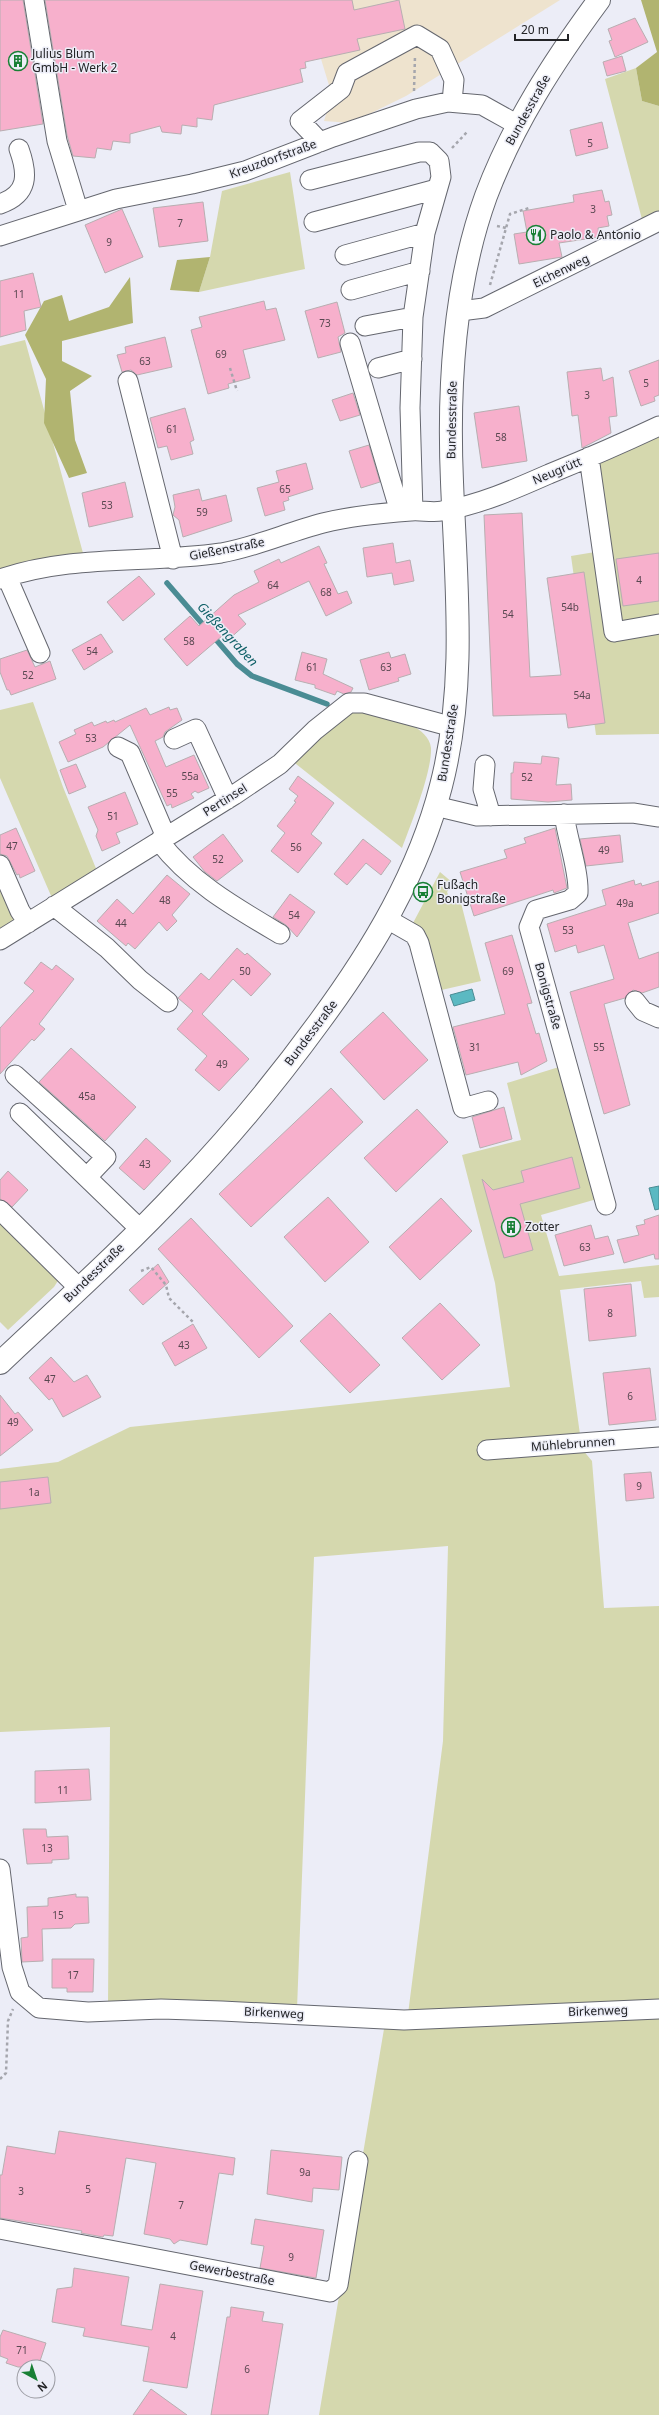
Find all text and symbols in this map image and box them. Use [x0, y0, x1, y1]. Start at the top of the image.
scale bar [515, 16, 568, 42]
text: 20 m [521, 21, 549, 38]
place label: Julius Blum GmbH - Werk 2 [31, 45, 118, 76]
building icon: Julius Blum GmbH - Werk 2 [7, 50, 29, 72]
street label: Bundesstraße [501, 71, 554, 148]
street label: Kreuzdorfstraße [227, 135, 319, 182]
house number: 5 [587, 136, 593, 150]
house number: 3 [590, 202, 596, 216]
house number: 7 [177, 216, 183, 230]
restaurant icon: Paolo & Antonio [525, 224, 547, 246]
place label: Paolo & Antonio [550, 226, 641, 243]
house number: 9 [106, 235, 112, 249]
street label: Eichenweg [530, 250, 592, 291]
house number: 11 [13, 287, 25, 301]
house number: 73 [319, 316, 331, 330]
house number: 69 [215, 347, 227, 361]
house number: 63 [139, 354, 151, 368]
house number: 5 [643, 376, 649, 390]
street label: Bundesstraße [442, 380, 461, 459]
house number: 3 [584, 388, 590, 402]
house number: 61 [166, 422, 178, 436]
house number: 58 [495, 430, 507, 444]
street label: Neugrütt [530, 452, 585, 488]
house number: 65 [279, 482, 291, 496]
house number: 53 [101, 498, 113, 512]
house number: 59 [196, 505, 208, 519]
street label: Gießenstraße [188, 533, 266, 564]
house number: 4 [636, 573, 642, 587]
house number: 64 [267, 578, 279, 592]
house number: 68 [320, 585, 332, 599]
water label: Gießengraben [194, 598, 262, 670]
house number: 54b [561, 600, 579, 614]
house number: 54 [502, 607, 514, 621]
house number: 58 [183, 634, 195, 648]
house number: 54 [86, 644, 98, 658]
house number: 61 [306, 660, 318, 674]
house number: 63 [380, 660, 392, 674]
house number: 52 [22, 668, 34, 682]
house number: 54a [573, 688, 591, 702]
street label: Bundesstraße [433, 703, 462, 783]
house number: 53 [85, 731, 97, 745]
house number: 55a [181, 769, 199, 783]
house number: 52 [521, 770, 533, 784]
street label: Pertinsel [199, 779, 250, 820]
house number: 55 [166, 786, 178, 800]
house number: 51 [107, 809, 119, 823]
house number: 47 [6, 839, 18, 853]
house number: 56 [290, 840, 302, 854]
house number: 49 [598, 843, 610, 857]
house number: 52 [212, 852, 224, 866]
place label: Fußach Bonigstraße [437, 876, 506, 907]
bus stop icon: Fußach Bonigstraße [412, 881, 434, 903]
house number: 48 [159, 893, 171, 907]
house number: 49a [616, 896, 634, 910]
house number: 54 [288, 908, 300, 922]
house number: 44 [115, 916, 127, 930]
house number: 53 [562, 923, 574, 937]
street label: Bonigstraße [531, 960, 566, 1032]
house number: 50 [239, 964, 251, 978]
house number: 69 [502, 964, 514, 978]
street label: Bundesstraße [280, 996, 341, 1069]
house number: 31 [469, 1040, 481, 1054]
house number: 55 [593, 1040, 605, 1054]
house number: 49 [216, 1057, 228, 1071]
house number: 45a [78, 1089, 96, 1103]
house number: 43 [139, 1157, 151, 1171]
building icon: Zotter [500, 1216, 522, 1238]
place label: Zotter [525, 1218, 560, 1235]
street label: Bundesstraße [60, 1239, 128, 1306]
house number: 63 [579, 1240, 591, 1254]
house number: 8 [607, 1306, 613, 1320]
house number: 43 [178, 1338, 190, 1352]
house number: 47 [44, 1372, 56, 1386]
house number: 6 [627, 1389, 633, 1403]
house number: 49 [7, 1415, 19, 1429]
street label: Mühlebrunnen [530, 1432, 616, 1455]
house number: 9 [636, 1479, 642, 1493]
house number: 1a [28, 1485, 40, 1499]
house number: 11 [57, 1783, 69, 1797]
house number: 13 [41, 1841, 53, 1855]
house number: 15 [52, 1908, 64, 1922]
house number: 17 [67, 1968, 79, 1982]
street label: Birkenweg [568, 2001, 628, 2020]
street label: Birkenweg [244, 2002, 304, 2023]
house number: 9a [299, 2165, 311, 2179]
house number: 5 [85, 2182, 91, 2196]
house number: 3 [18, 2184, 24, 2198]
house number: 7 [178, 2198, 184, 2212]
house number: 9 [288, 2250, 294, 2264]
street label: Gewerbestraße [188, 2256, 276, 2289]
house number: 4 [170, 2329, 176, 2343]
house number: 71 [16, 2343, 28, 2357]
north arrow [16, 2359, 56, 2399]
house number: 6 [244, 2362, 250, 2376]
text: N [34, 2378, 51, 2396]

